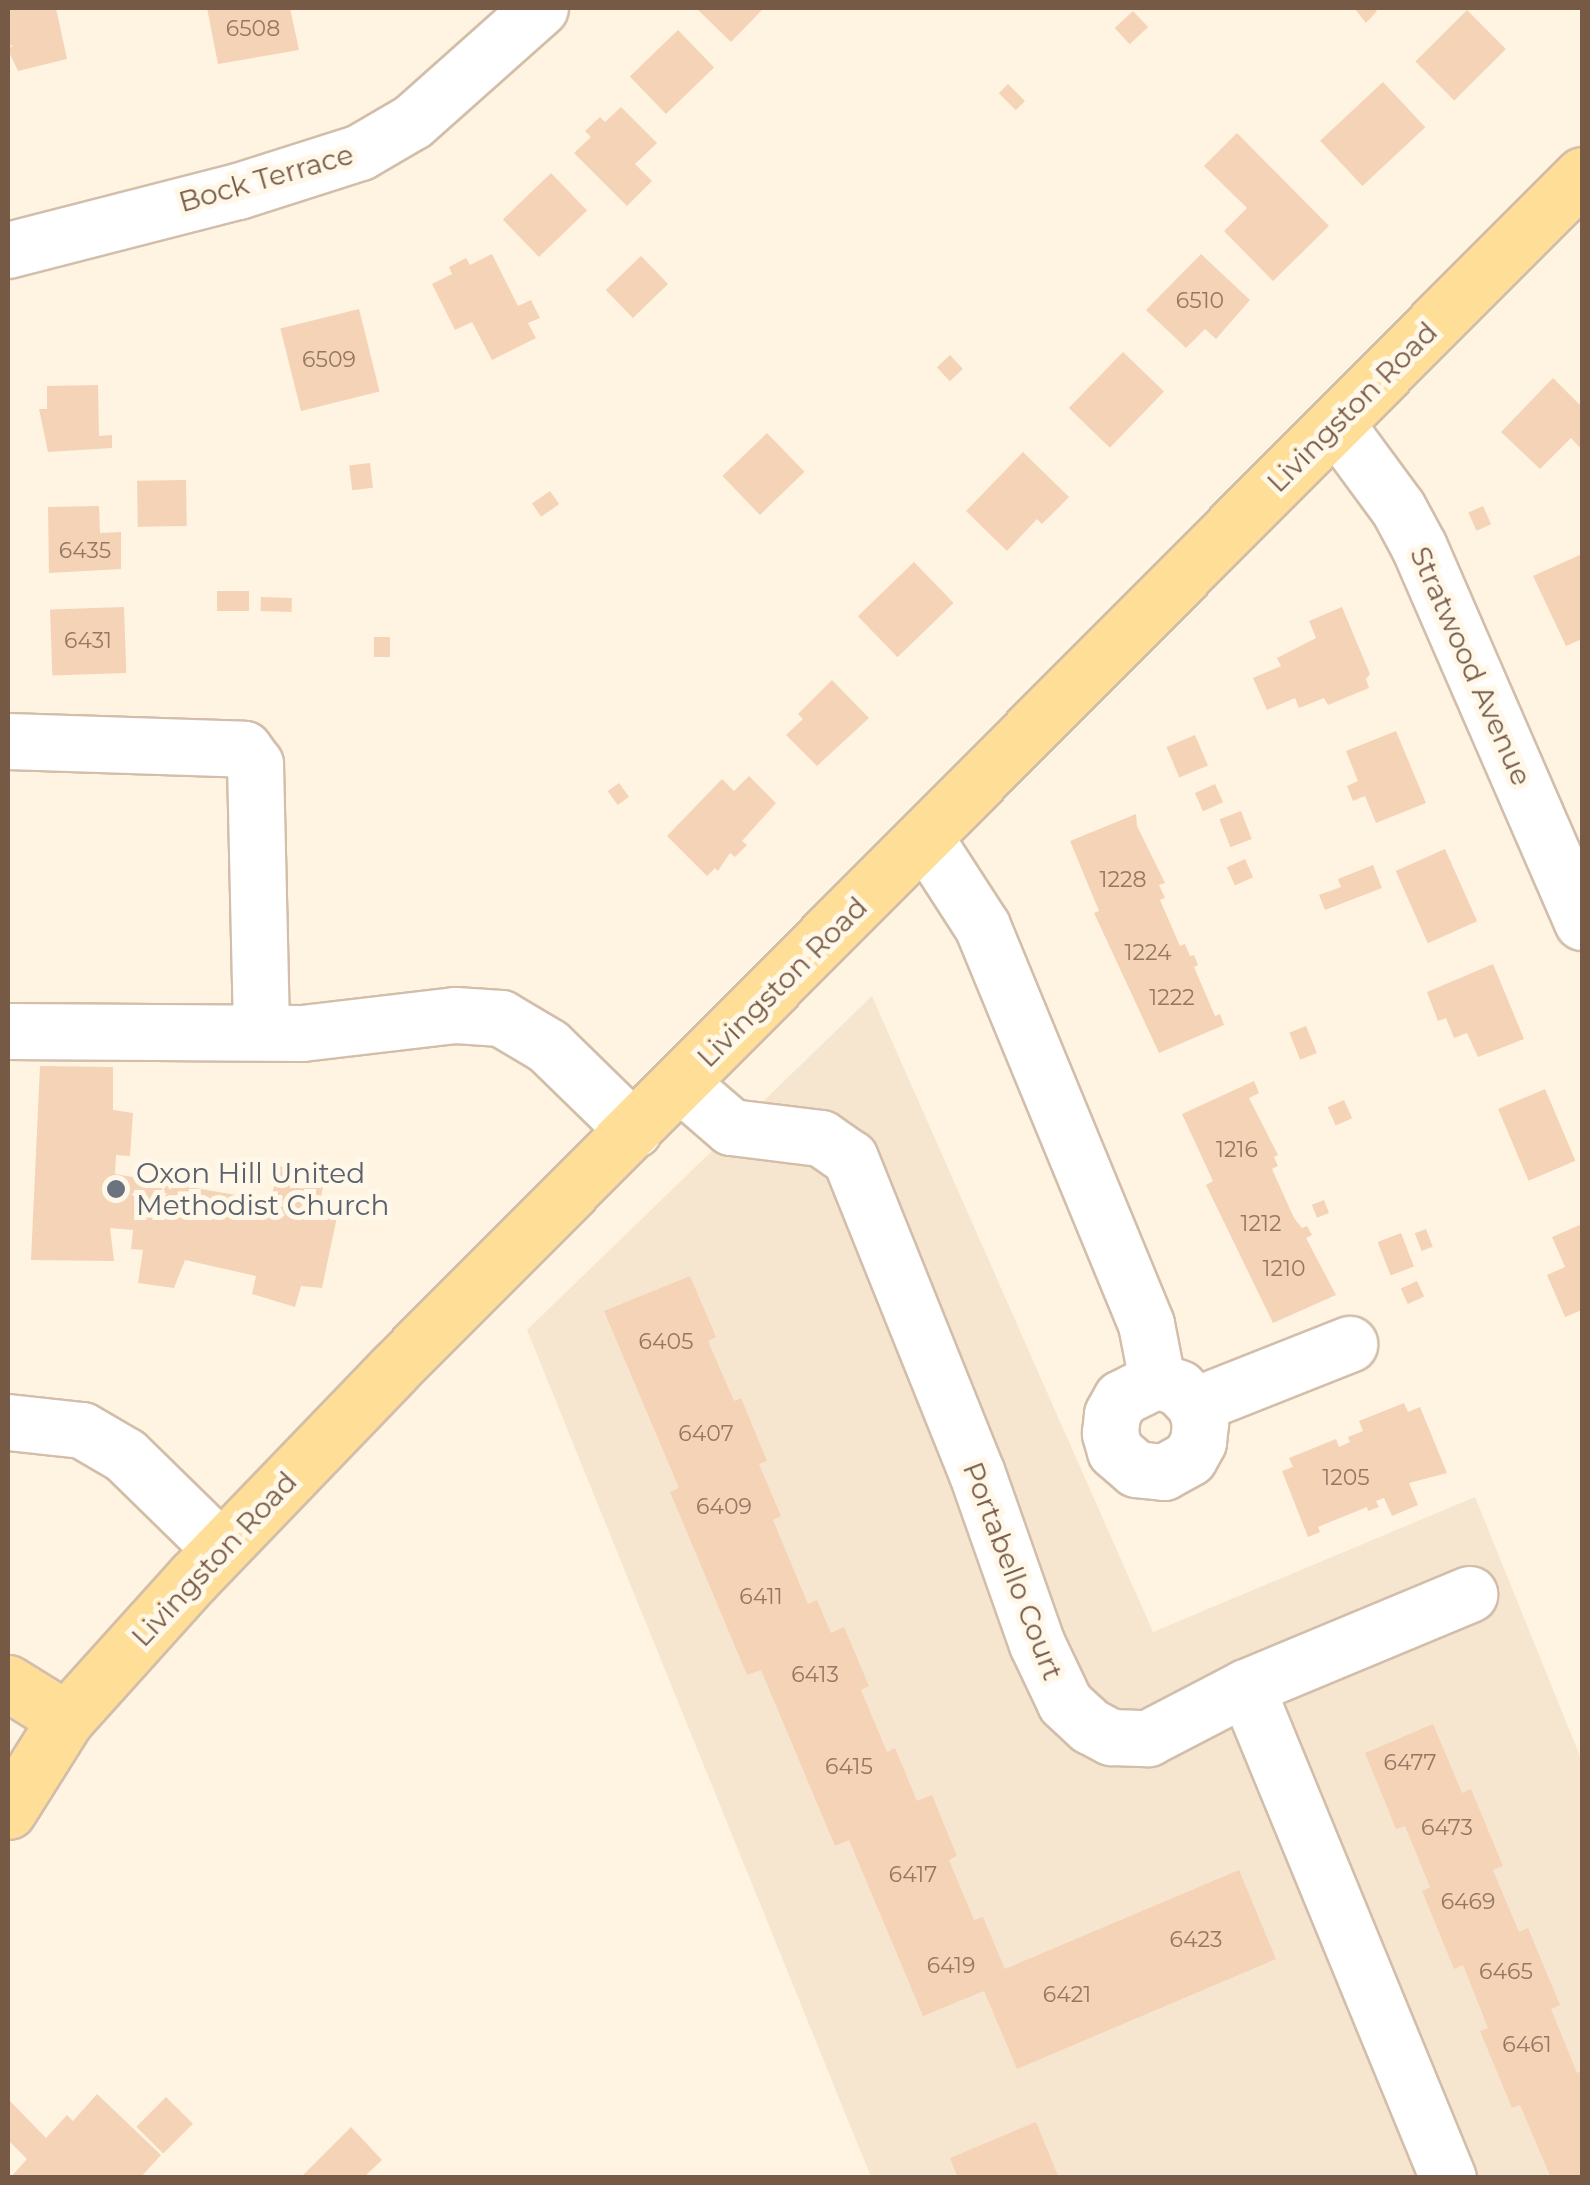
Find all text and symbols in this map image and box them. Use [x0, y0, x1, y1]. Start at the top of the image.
house number: 6508 [226, 16, 280, 42]
street label: Bock Terrace [175, 137, 357, 219]
house number: 6510 [1176, 288, 1224, 314]
street label: Livingston Road [1260, 315, 1444, 499]
house number: 6509 [302, 347, 356, 373]
house number: 6435 [59, 538, 111, 564]
street label: Stratwood Avenue [1403, 542, 1539, 790]
house number: 6431 [64, 628, 112, 654]
house number: 1228 [1100, 867, 1146, 893]
street label: Livingston Road [690, 890, 874, 1074]
house number: 1224 [1125, 940, 1171, 966]
house number: 1222 [1149, 985, 1195, 1011]
house number: 1216 [1216, 1137, 1258, 1163]
place label: Oxon Hill United Methodist Church [136, 1156, 389, 1222]
marker: Oxon Hill United Methodist Church [105, 1178, 127, 1200]
house number: 1212 [1241, 1211, 1281, 1237]
house number: 1210 [1263, 1256, 1305, 1282]
house number: 6405 [639, 1329, 693, 1355]
house number: 6407 [678, 1421, 734, 1447]
street label: Portabello Court [956, 1457, 1070, 1685]
street label: Livingston Road [125, 1465, 303, 1653]
house number: 1205 [1322, 1465, 1370, 1491]
house number: 6409 [696, 1494, 752, 1520]
house number: 6411 [739, 1584, 783, 1610]
house number: 6413 [791, 1662, 839, 1688]
house number: 6477 [1384, 1750, 1436, 1776]
house number: 6415 [825, 1754, 873, 1780]
house number: 6473 [1421, 1815, 1473, 1841]
house number: 6417 [889, 1862, 937, 1888]
house number: 6469 [1441, 1889, 1495, 1915]
house number: 6423 [1170, 1927, 1222, 1953]
house number: 6419 [927, 1953, 975, 1979]
house number: 6465 [1479, 1959, 1533, 1985]
house number: 6421 [1043, 1982, 1091, 2008]
house number: 6461 [1502, 2032, 1552, 2058]

